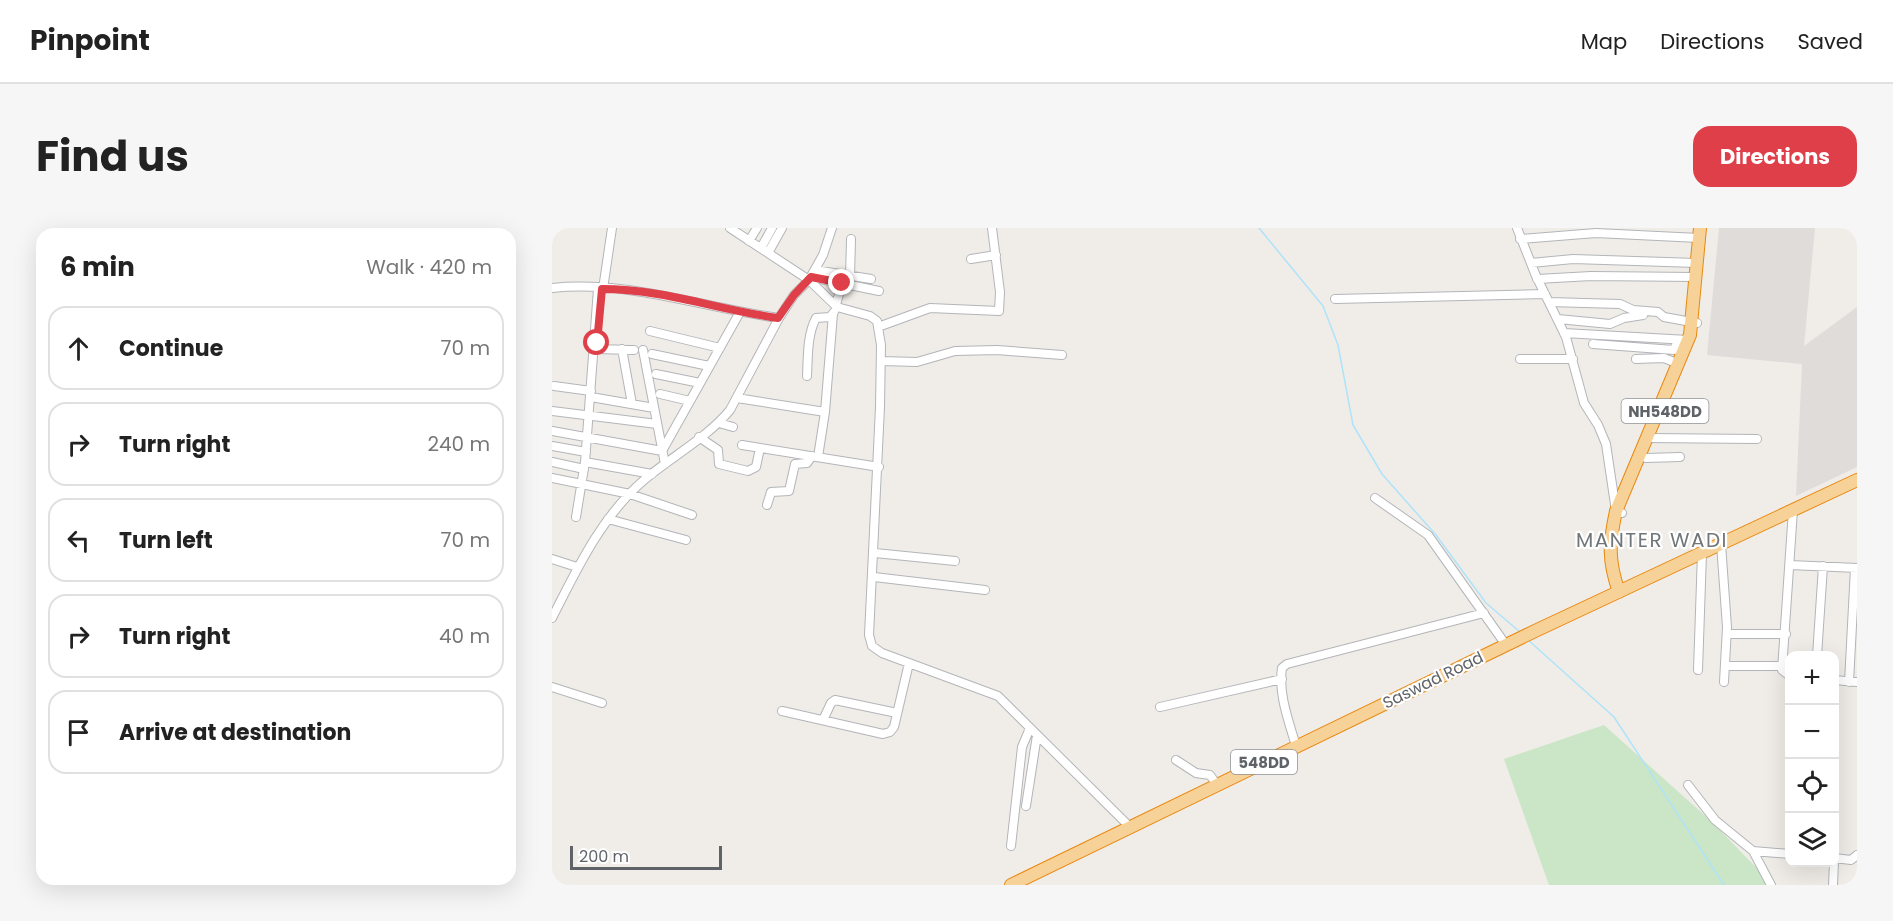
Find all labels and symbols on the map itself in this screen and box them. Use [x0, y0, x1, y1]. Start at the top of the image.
route end [828, 269, 854, 295]
route start [583, 329, 609, 355]
road number: NH548DD [1622, 399, 1708, 423]
district label: MANTER WADI [1576, 526, 1728, 554]
street label: Saswad Road [1379, 646, 1487, 714]
road number: 548DD [1231, 750, 1297, 774]
scale bar [570, 843, 722, 870]

